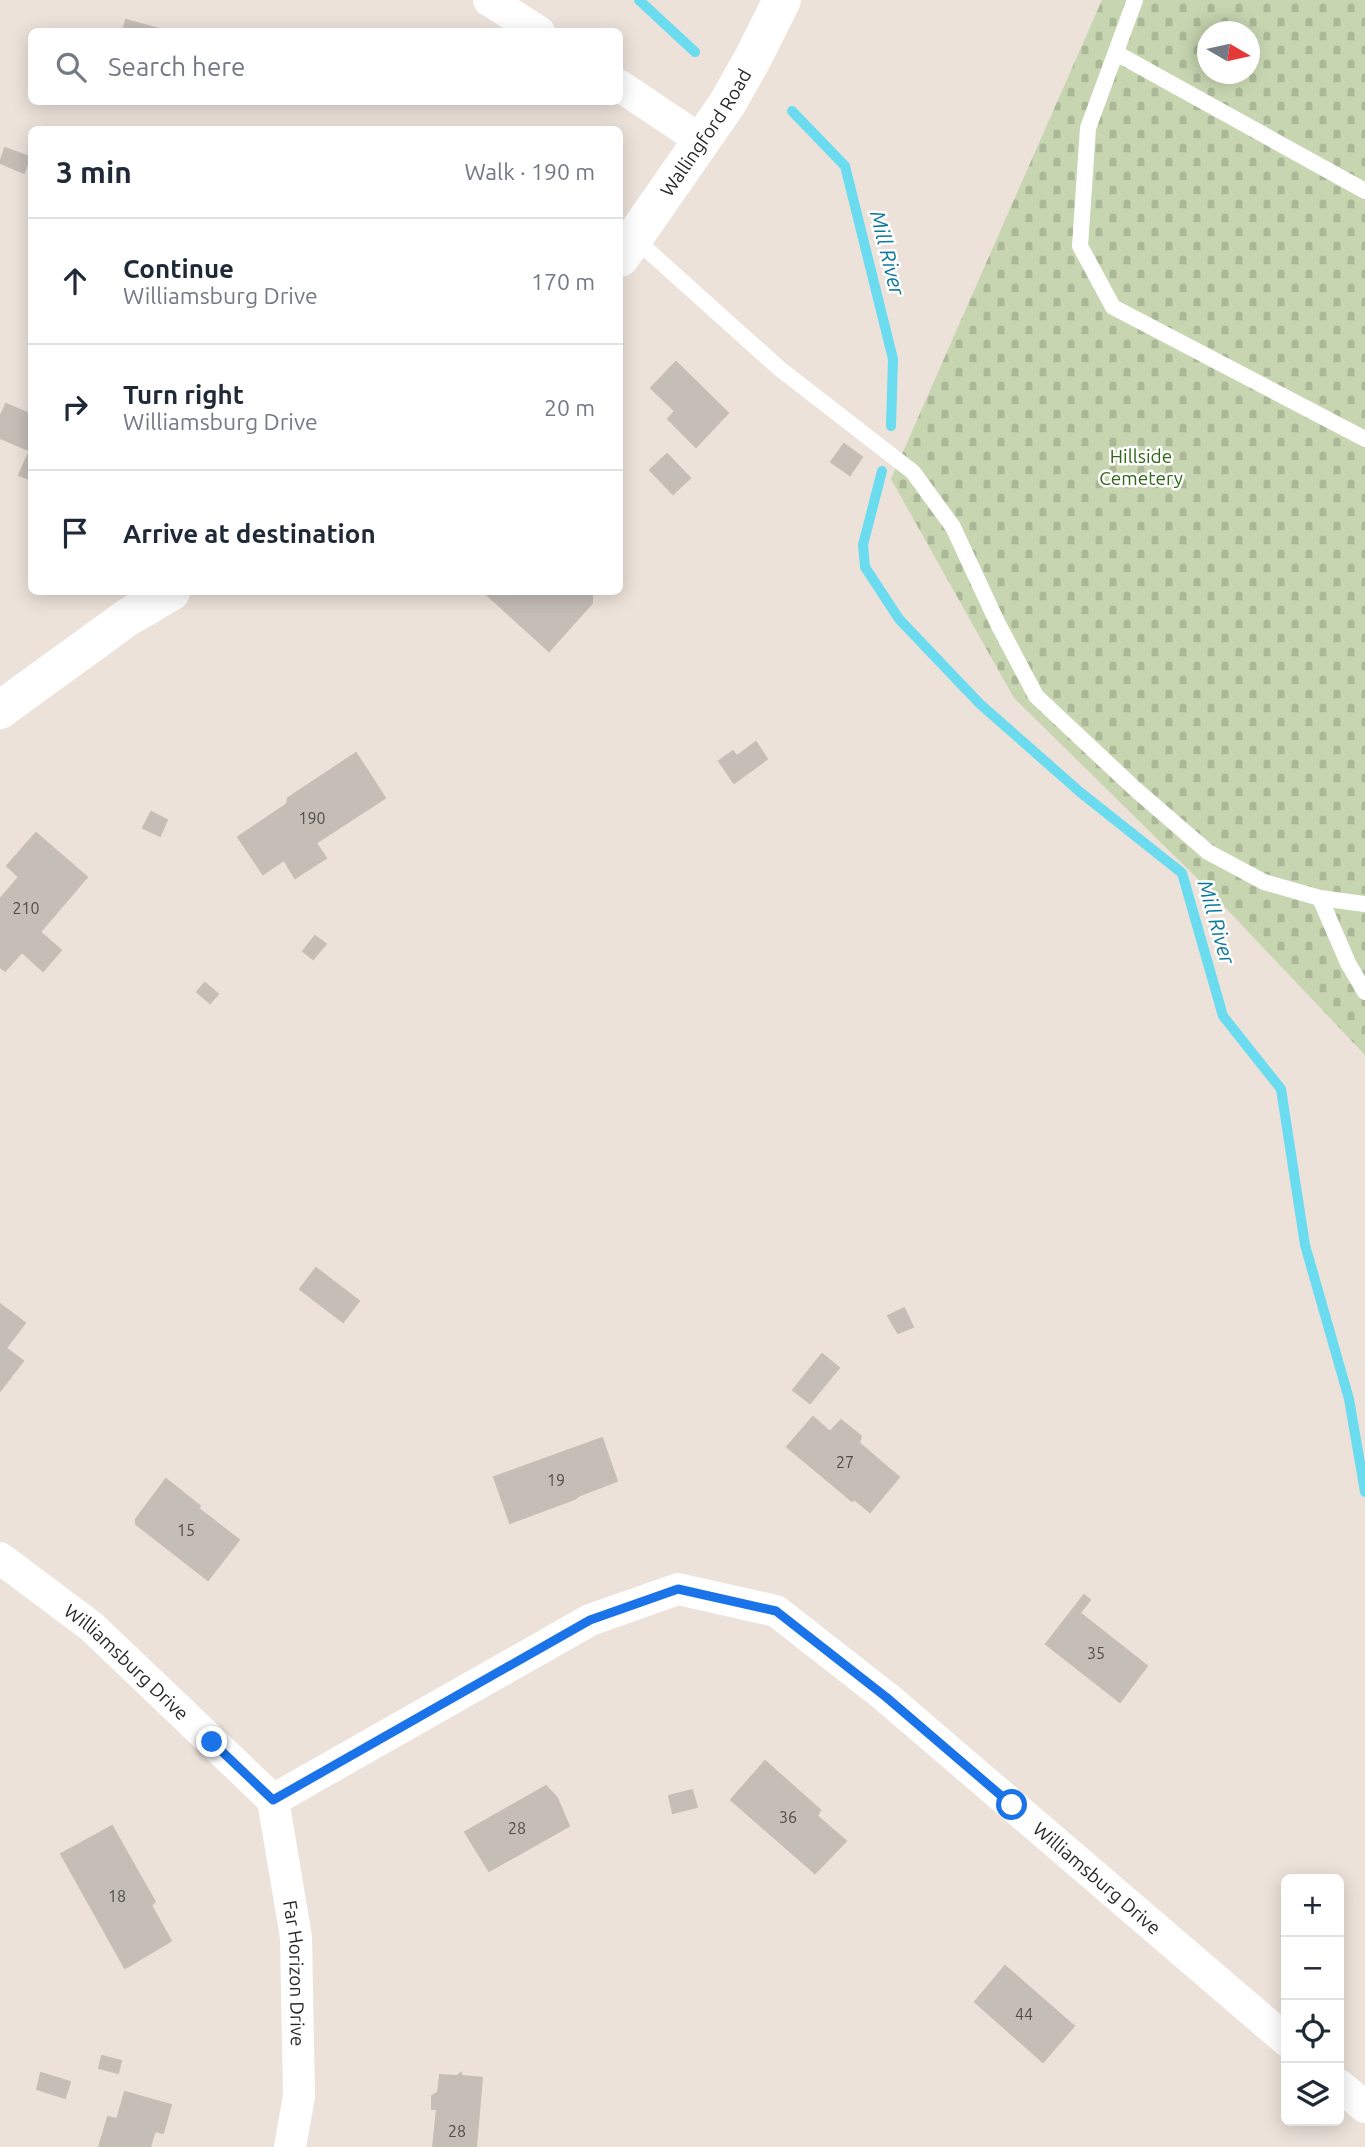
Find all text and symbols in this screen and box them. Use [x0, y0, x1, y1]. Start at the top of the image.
north arrow [1197, 21, 1260, 84]
search box [28, 28, 623, 105]
icon: search [52, 48, 90, 86]
text: Search here [108, 52, 245, 81]
street label: Wallingford Road [655, 65, 756, 200]
text: 3 min [56, 155, 132, 189]
text: Walk · 190 m [464, 159, 595, 184]
water label: Mill River [866, 208, 910, 298]
text: Continue [123, 254, 234, 283]
icon: ahead [56, 262, 94, 300]
text: 170 m [531, 269, 595, 294]
text: Williamsburg Drive [123, 283, 318, 308]
text: Turn right [123, 380, 244, 409]
icon: right [56, 388, 94, 426]
text: 20 m [544, 395, 595, 420]
text: Williamsburg Drive [123, 409, 318, 434]
park label: Hillside Cemetery [1099, 445, 1183, 489]
icon: arrive [56, 514, 94, 552]
text: Arrive at destination [123, 519, 376, 548]
house number: 190 [298, 809, 326, 827]
water label: Mill River [1194, 877, 1241, 967]
house number: 210 [12, 899, 40, 917]
house number: 27 [836, 1453, 854, 1471]
house number: 19 [547, 1471, 565, 1489]
house number: 15 [177, 1521, 195, 1539]
street label: Williamsburg Drive [60, 1599, 193, 1724]
house number: 35 [1087, 1644, 1105, 1662]
route end [196, 1726, 227, 1757]
route start [996, 1789, 1027, 1820]
house number: 36 [779, 1808, 797, 1826]
street label: Williamsburg Drive [1029, 1817, 1165, 1939]
house number: 28 [508, 1819, 526, 1837]
map controls [1281, 1874, 1344, 2126]
button: + [1281, 1874, 1344, 1937]
house number: 18 [108, 1887, 126, 1905]
street label: Far Horizon Drive [279, 1898, 309, 2047]
button: − [1281, 1937, 1344, 2000]
button: locate [1281, 2000, 1344, 2063]
house number: 44 [1015, 2005, 1033, 2023]
button: layers [1281, 2063, 1344, 2126]
house number: 28 [448, 2122, 466, 2140]

